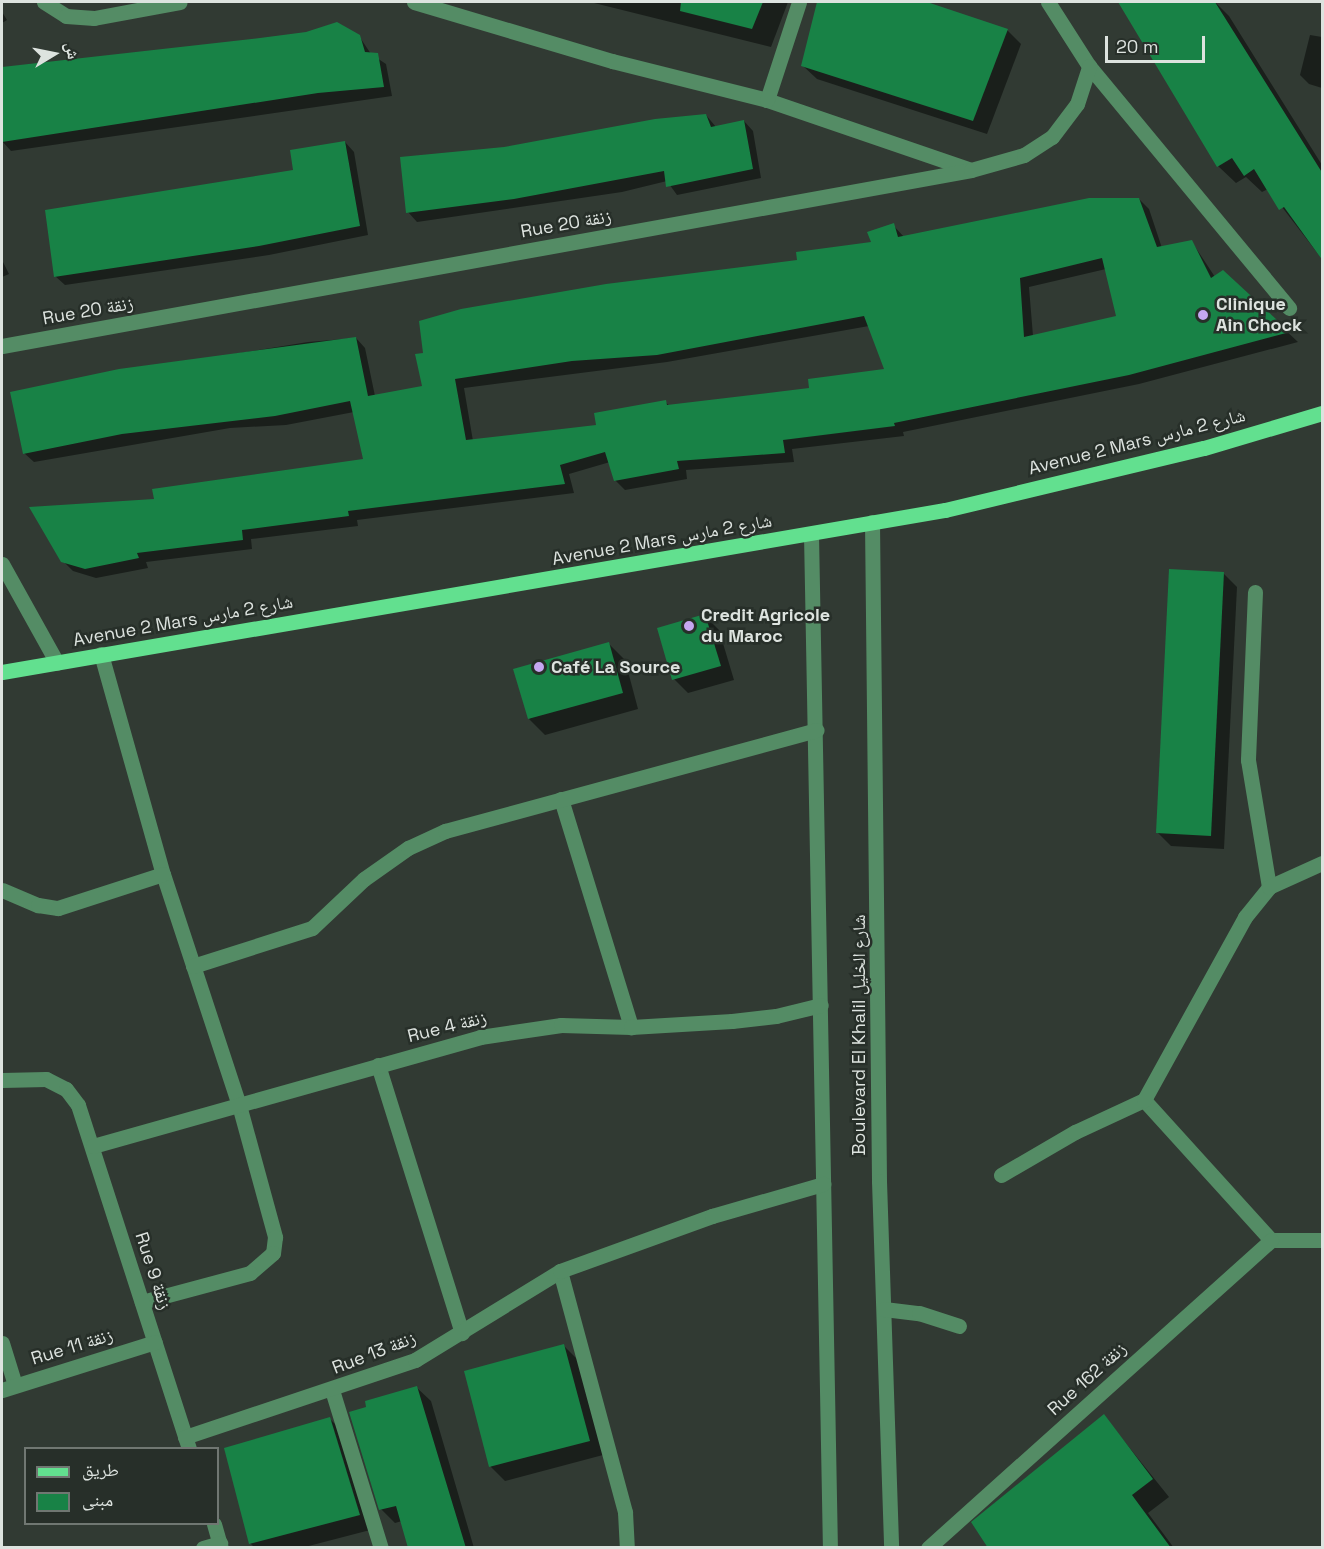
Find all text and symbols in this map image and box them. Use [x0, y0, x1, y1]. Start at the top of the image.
north arrow [24, 24, 84, 84]
scale bar [1108, 24, 1208, 62]
text: 20 m [1116, 35, 1159, 58]
text: ش [60, 41, 84, 61]
street label: Rue 20 زنقة [519, 205, 613, 243]
street label: Rue 20 زنقة [41, 292, 135, 330]
place label: Clinique Ain Chock [1216, 294, 1302, 336]
marker: Clinique Ain Chock [1194, 306, 1212, 324]
street label: Avenue 2 Mars شارع 2 مارس [1026, 405, 1248, 479]
street label: Avenue 2 Mars شارع 2 مارس [551, 510, 773, 570]
street label: Avenue 2 Mars شارع 2 مارس [72, 591, 294, 651]
place label: Credit Agricole du Maroc [701, 605, 830, 648]
marker: Credit Agricole du Maroc [682, 619, 696, 633]
place label: Café La Source [551, 656, 680, 678]
marker: Café La Source [532, 660, 546, 674]
street label: Boulevard El Khalil شارع الخليل [848, 914, 870, 1156]
street label: Rue 4 زنقة [405, 1007, 489, 1047]
street label: Rue 9 زنقة [130, 1229, 176, 1313]
street label: Rue 11 زنقة [29, 1324, 115, 1370]
street label: Rue 13 زنقة [329, 1327, 419, 1379]
street label: Rue 162 زنقة [1043, 1338, 1131, 1420]
legend [24, 1447, 219, 1525]
text: طريق [82, 1458, 119, 1481]
text: مبنى [82, 1488, 113, 1511]

